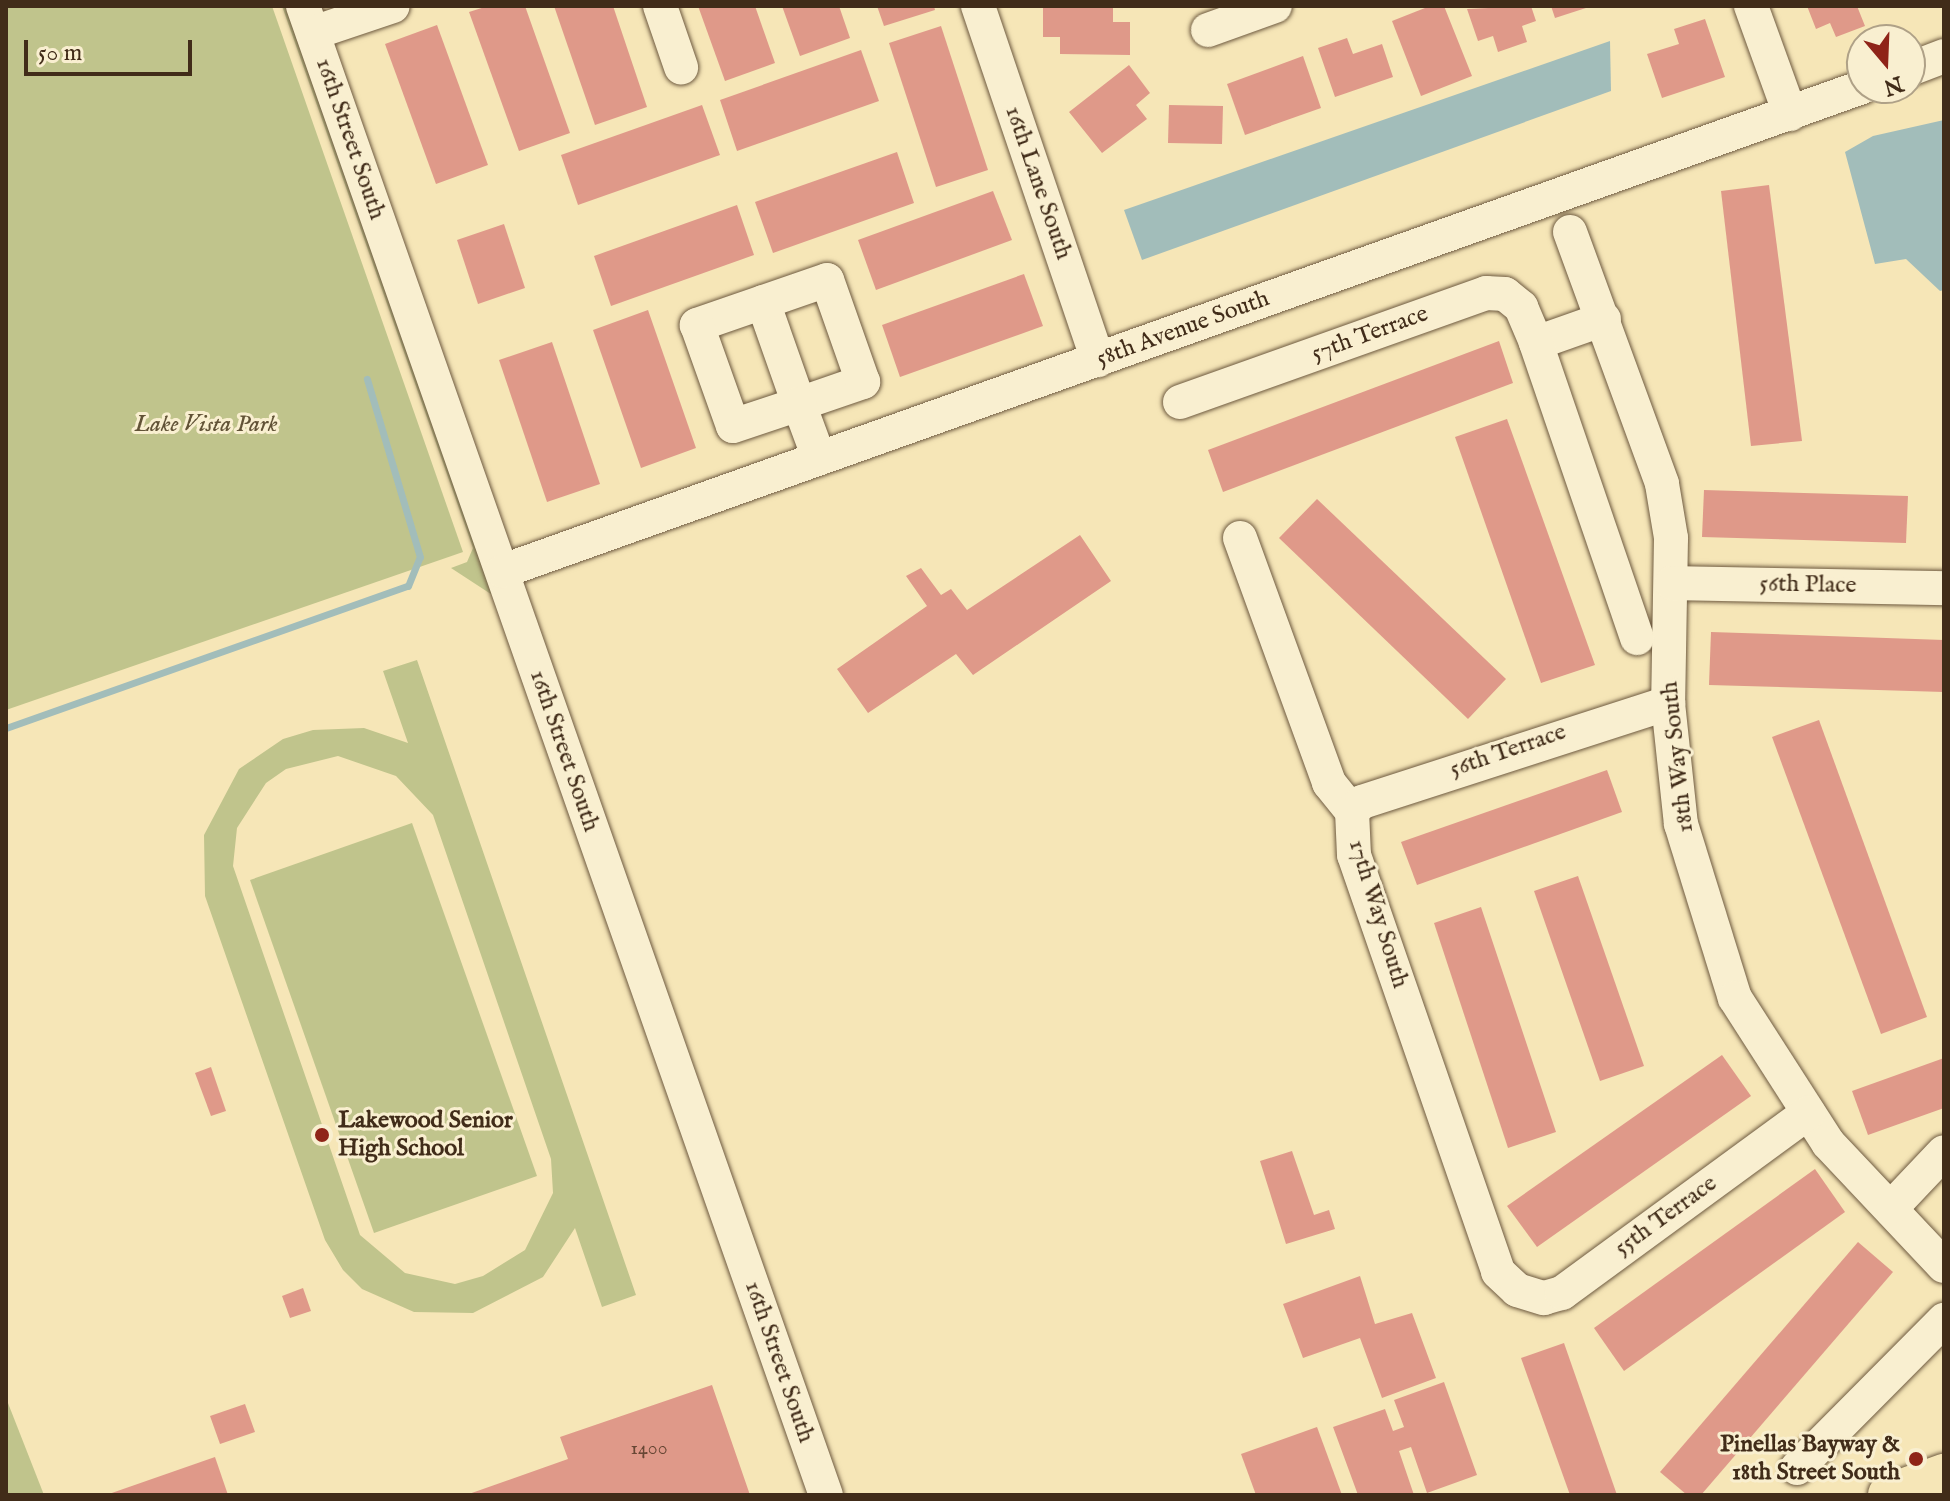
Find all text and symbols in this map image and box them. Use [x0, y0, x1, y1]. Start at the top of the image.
scale bar [28, 24, 196, 74]
north arrow [1846, 24, 1926, 104]
text: 50 m [38, 38, 82, 69]
street label: 16th Street South [309, 55, 391, 223]
text: N [1880, 68, 1907, 101]
street label: 16th Lane South [998, 102, 1078, 264]
street label: 58th Avenue South [1093, 284, 1273, 374]
street label: 57th Terrace [1308, 300, 1432, 368]
park label: Lake Vista Park [134, 411, 278, 439]
street label: 56th Place [1759, 570, 1857, 600]
street label: 16th Street South [523, 667, 605, 835]
street label: 18th Way South [1656, 680, 1700, 834]
street label: 56th Terrace [1446, 718, 1570, 784]
street label: 17th Way South [1342, 836, 1414, 992]
place label: Lakewood Senior High School [338, 1107, 513, 1163]
marker: Lakewood Senior High School [313, 1126, 331, 1144]
street label: 55th Terrace [1609, 1169, 1723, 1263]
street label: 16th Street South [738, 1278, 820, 1446]
place label: Pinellas Bayway & 18th Street South [1720, 1431, 1900, 1487]
house number: 1400 [631, 1436, 667, 1460]
marker: Pinellas Bayway & 18th Street South [1907, 1450, 1925, 1468]

